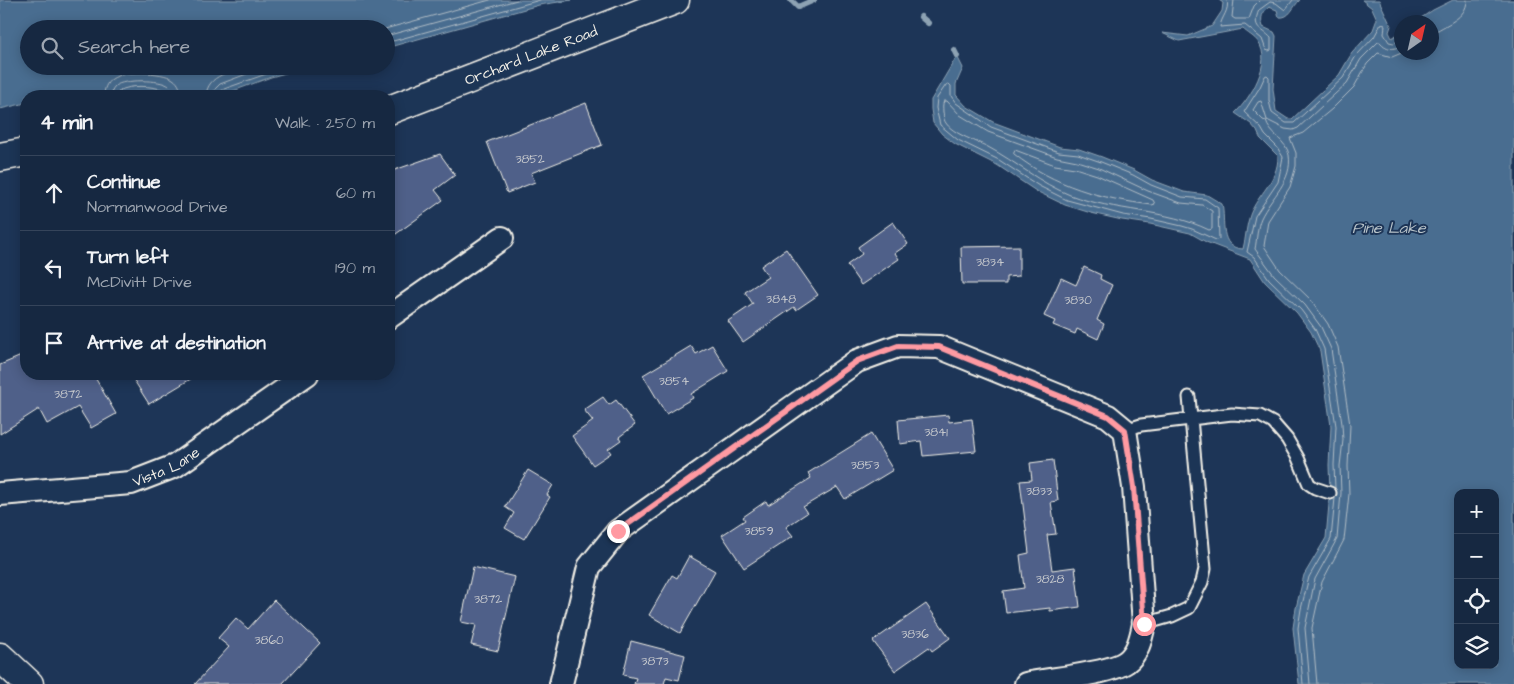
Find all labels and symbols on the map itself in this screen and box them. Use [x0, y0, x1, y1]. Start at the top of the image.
north arrow [1394, 15, 1439, 60]
street label: Orchard Lake Road [461, 20, 601, 91]
house number: 3852 [515, 151, 545, 168]
water label: Pine Lake [1352, 217, 1427, 239]
house number: 3834 [976, 254, 1004, 271]
house number: 3848 [766, 291, 796, 308]
house number: 3830 [1064, 292, 1092, 309]
house number: 3854 [659, 373, 689, 390]
house number: 3872 [54, 386, 82, 403]
house number: 3841 [924, 424, 948, 441]
street label: Vista Lane [129, 442, 204, 492]
house number: 3853 [851, 457, 879, 474]
house number: 3833 [1026, 483, 1052, 500]
route end [607, 520, 630, 543]
house number: 3859 [744, 523, 774, 540]
house number: 3828 [1036, 571, 1064, 588]
house number: 3872 [474, 591, 502, 608]
route start [1133, 613, 1156, 636]
house number: 3836 [901, 626, 929, 643]
house number: 3860 [255, 632, 284, 649]
house number: 3873 [641, 653, 669, 670]

